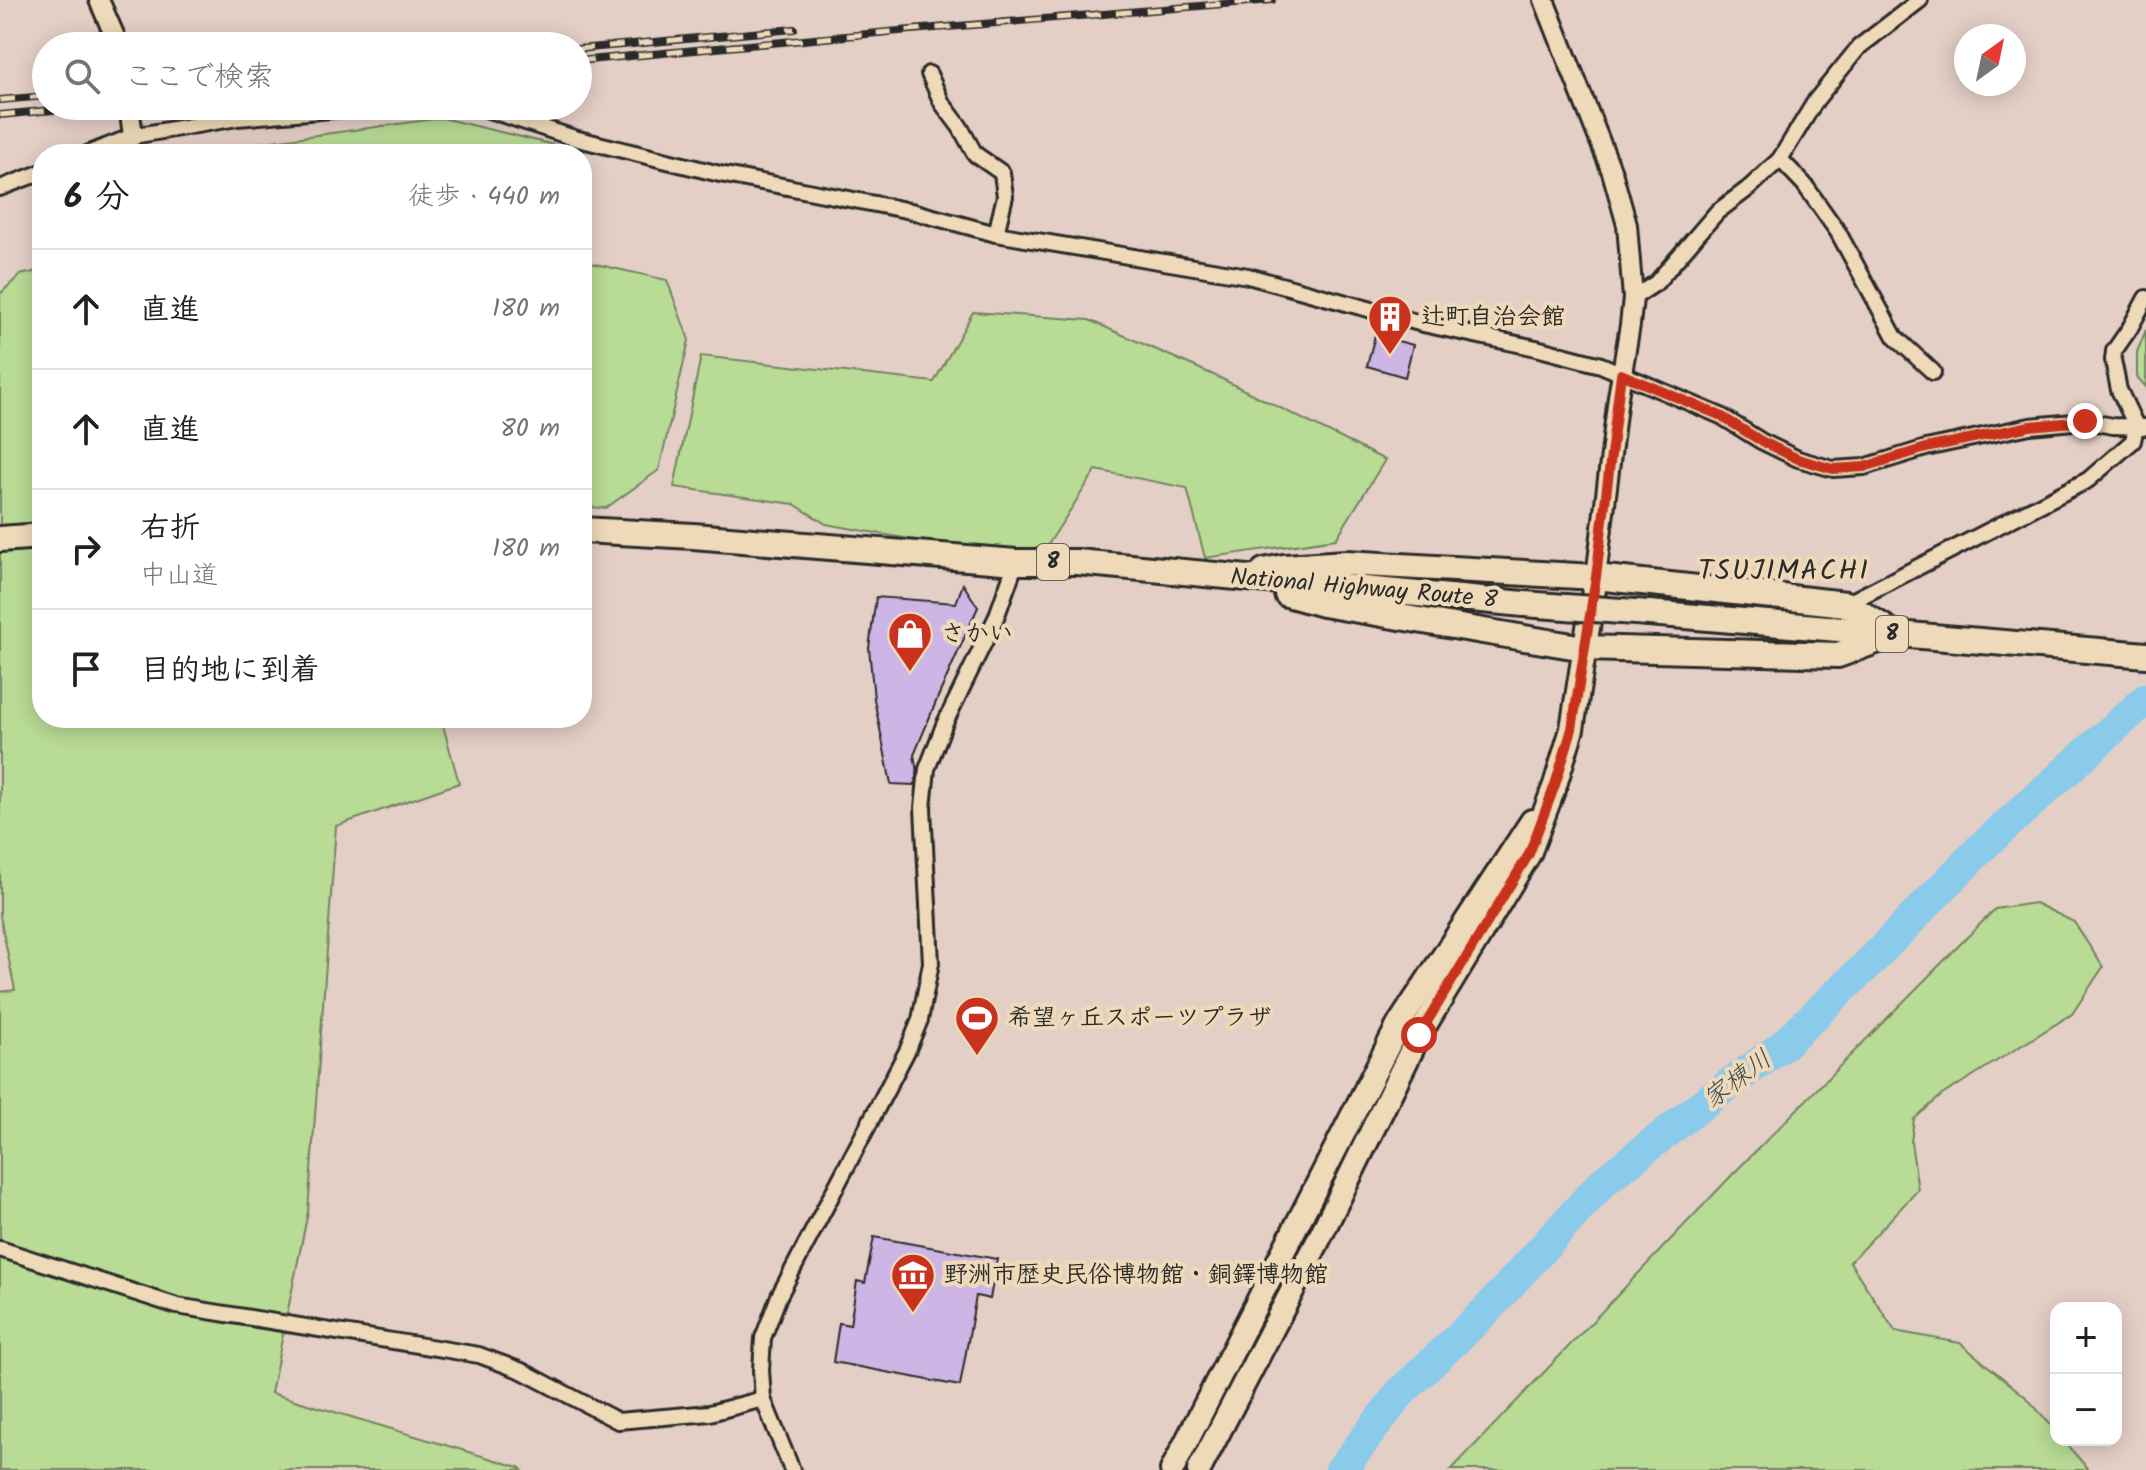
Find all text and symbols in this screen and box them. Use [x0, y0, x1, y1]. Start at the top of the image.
north arrow [1954, 24, 2026, 96]
search box [32, 32, 592, 120]
icon: search [60, 54, 104, 98]
text: ここで検索 [124, 54, 274, 102]
text: 6 分 [64, 171, 130, 225]
text: 徒歩 · 440 m [408, 176, 560, 218]
icon: ahead [64, 287, 108, 331]
text: 直進 [140, 287, 200, 335]
text: 180 m [492, 288, 560, 330]
building icon: 辻町自治会館 [1366, 293, 1414, 356]
place label: 辻町自治会館 [1421, 298, 1565, 337]
route end [2067, 403, 2103, 439]
icon: ahead [64, 407, 108, 451]
text: 直進 [140, 407, 200, 455]
text: 80 m [500, 408, 560, 450]
text: 右折 [140, 505, 200, 553]
icon: right [64, 527, 108, 571]
text: 180 m [492, 528, 560, 570]
road number: 8 [1037, 544, 1069, 580]
district label: TSUJIMACHI [1698, 549, 1870, 594]
text: 中山道 [140, 555, 218, 597]
street label: National Highway Route 8 [1229, 558, 1500, 620]
shop icon: さかい [886, 610, 934, 673]
place label: さかい [941, 615, 1013, 654]
road number: 8 [1876, 616, 1908, 652]
icon: arrive [64, 647, 108, 691]
text: 目的地に到着 [140, 647, 320, 695]
sports icon: 希望ヶ丘スポーツプラザ [953, 994, 1001, 1057]
place label: 希望ヶ丘スポーツプラザ [1008, 999, 1272, 1038]
route start [1401, 1017, 1437, 1053]
water label: 家棟川 [1694, 1040, 1782, 1120]
museum icon: 野洲市歴史民俗博物館・銅鐸博物館 [889, 1251, 937, 1314]
place label: 野洲市歴史民俗博物館・銅鐸博物館 [944, 1256, 1328, 1295]
map controls [2050, 1302, 2122, 1446]
button: + [2050, 1302, 2122, 1374]
button: − [2050, 1374, 2122, 1446]

